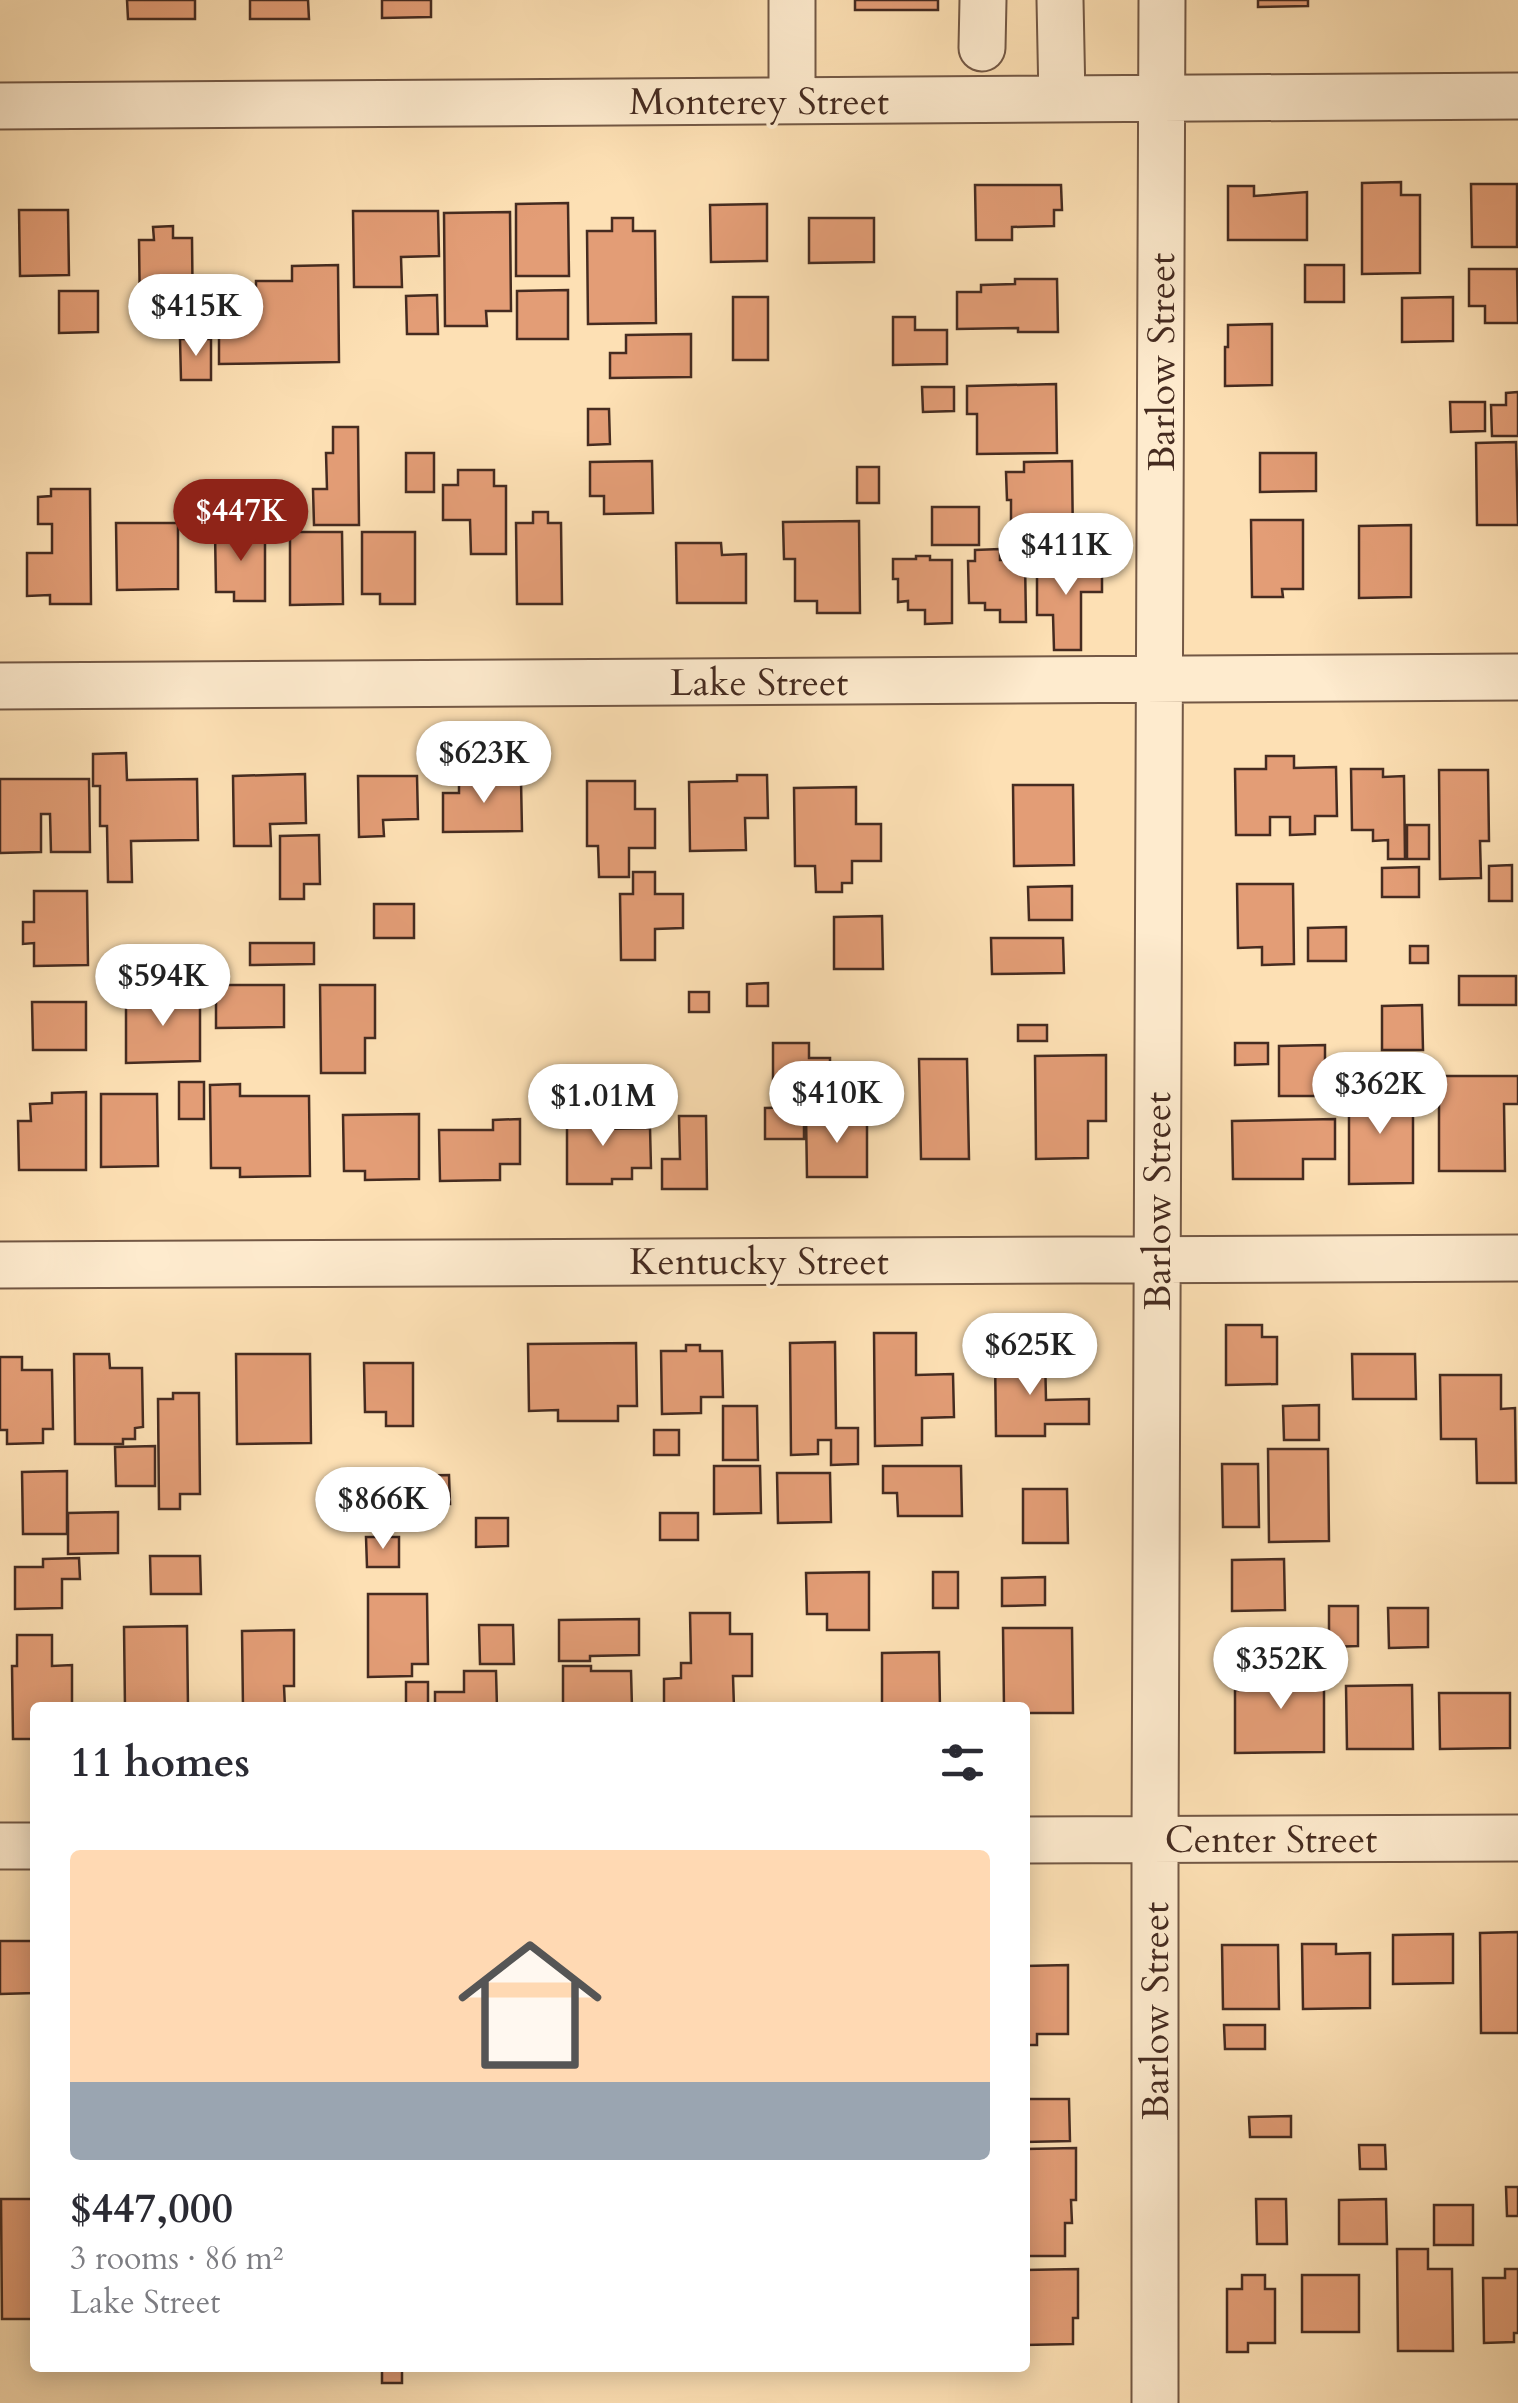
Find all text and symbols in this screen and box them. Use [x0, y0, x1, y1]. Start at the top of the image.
street label: Monterey Street [629, 76, 889, 128]
street label: Barlow Street [1136, 253, 1188, 471]
pin: $415K [126, 274, 266, 359]
text: $415K [150, 284, 242, 328]
pin: $447K [171, 479, 311, 564]
text: $447K [195, 489, 287, 533]
pin: $411K [996, 513, 1136, 598]
text: $411K [1020, 523, 1112, 567]
street label: Lake Street [670, 657, 848, 709]
pin: $623K [414, 721, 554, 806]
text: $623K [438, 731, 530, 775]
pin: $594K [93, 944, 233, 1029]
text: $594K [117, 954, 209, 998]
pin: $362K [1310, 1052, 1450, 1137]
pin: $410K [767, 1061, 907, 1146]
text: $362K [1334, 1062, 1426, 1106]
pin: $1.01M [522, 1064, 684, 1149]
text: $410K [791, 1071, 883, 1115]
text: $1.01M [550, 1074, 656, 1118]
street label: Barlow Street [1132, 1092, 1184, 1310]
street label: Kentucky Street [629, 1236, 889, 1288]
pin: $625K [960, 1313, 1100, 1398]
text: $625K [984, 1323, 1076, 1367]
pin: $866K [313, 1467, 453, 1552]
text: $866K [337, 1477, 429, 1521]
pin: $352K [1211, 1627, 1351, 1712]
text: $352K [1235, 1637, 1327, 1681]
text: 11 homes [70, 1734, 250, 1791]
icon: filters [935, 1735, 990, 1790]
street label: Center Street [1165, 1814, 1377, 1866]
street label: Barlow Street [1130, 1902, 1182, 2120]
icon: home [440, 1915, 620, 2095]
text: $447,000 [70, 2180, 233, 2237]
text: 3 rooms · 86 m² [70, 2237, 283, 2281]
text: Lake Street [70, 2281, 220, 2325]

